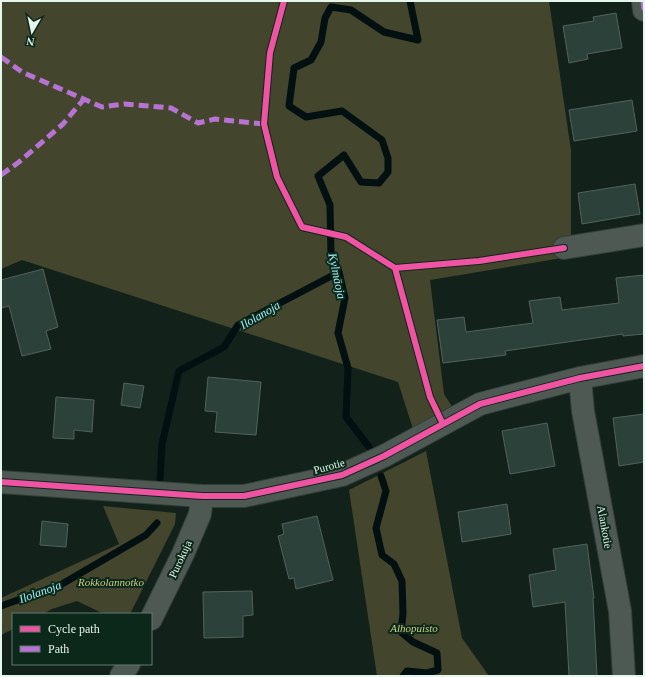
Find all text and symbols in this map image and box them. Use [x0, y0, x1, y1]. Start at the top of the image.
north arrow [12, 12, 52, 52]
text: N [26, 35, 35, 48]
water label: Kylmäoja [325, 251, 349, 300]
water label: Ilolanoja [237, 298, 283, 333]
street label: Purotie [312, 456, 346, 476]
street label: Alankotie [595, 505, 615, 550]
street label: Purokuja [166, 538, 194, 580]
park label: Rokkolannotko [77, 576, 144, 588]
water label: Ilolanoja [16, 578, 63, 606]
legend [12, 613, 152, 665]
text: Cycle path [48, 622, 100, 636]
park label: Alhopuisto [389, 622, 438, 634]
text: Path [48, 642, 69, 656]

